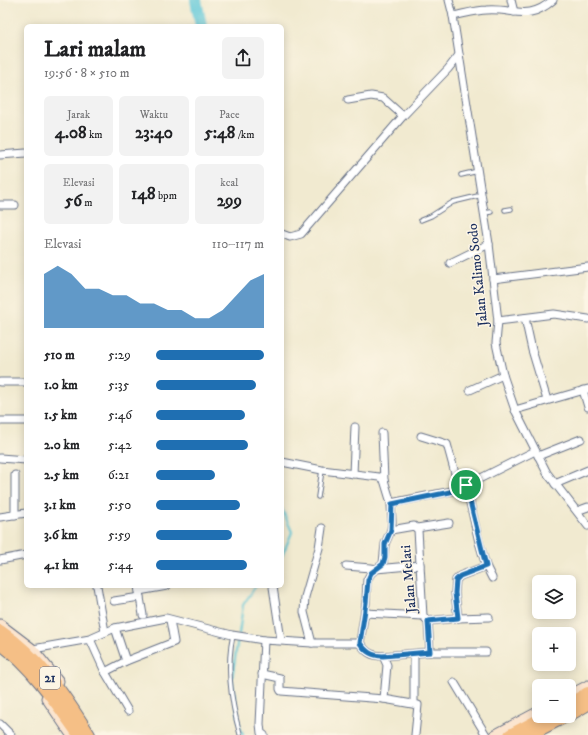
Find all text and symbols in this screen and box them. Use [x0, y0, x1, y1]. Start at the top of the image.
text: Lari malam [44, 36, 146, 63]
button: share [222, 37, 264, 79]
text: 19:56 · 8 × 510 m [44, 65, 130, 81]
text: Jarak [67, 108, 90, 122]
text: Waktu [140, 108, 168, 122]
text: Pace [219, 108, 240, 122]
text: 4.08 [55, 122, 87, 144]
text: 23:40 [135, 122, 173, 144]
text: 5:48 [204, 122, 235, 144]
text: km [87, 128, 103, 142]
text: /km [235, 128, 254, 142]
text: Elevasi [63, 176, 94, 190]
text: kcal [220, 176, 238, 190]
text: 148 [131, 183, 156, 205]
text: bpm [156, 189, 177, 203]
text: 56 [65, 190, 82, 212]
text: 299 [217, 190, 242, 212]
text: m [82, 196, 93, 210]
street label: Jalan Kalimo Sodo [464, 222, 493, 329]
text: Elevasi [44, 236, 81, 252]
text: 110–117 m [212, 236, 264, 252]
text: 510 m [44, 347, 75, 363]
text: 5:29 [108, 347, 131, 363]
text: 1.0 km [44, 377, 78, 393]
text: 5:35 [108, 377, 129, 393]
text: 1.5 km [44, 407, 77, 423]
text: 5:46 [108, 407, 132, 423]
text: 2.0 km [44, 437, 80, 453]
text: 5:42 [108, 437, 132, 453]
text: 2.5 km [44, 467, 79, 483]
text: 6:21 [108, 467, 129, 483]
pin [449, 468, 483, 502]
icon: arrive [455, 474, 477, 496]
text: 3.1 km [44, 497, 76, 513]
text: 5:50 [108, 497, 131, 513]
text: 3.6 km [44, 527, 78, 543]
text: 5:59 [108, 527, 131, 543]
street label: Jalan Melati [397, 544, 421, 616]
text: 4.1 km [44, 557, 79, 573]
text: 5:44 [108, 557, 133, 573]
map controls [532, 575, 576, 723]
button: layers [532, 575, 576, 619]
button: + [532, 627, 576, 671]
road number: 21 [40, 667, 60, 689]
button: − [532, 679, 576, 723]

